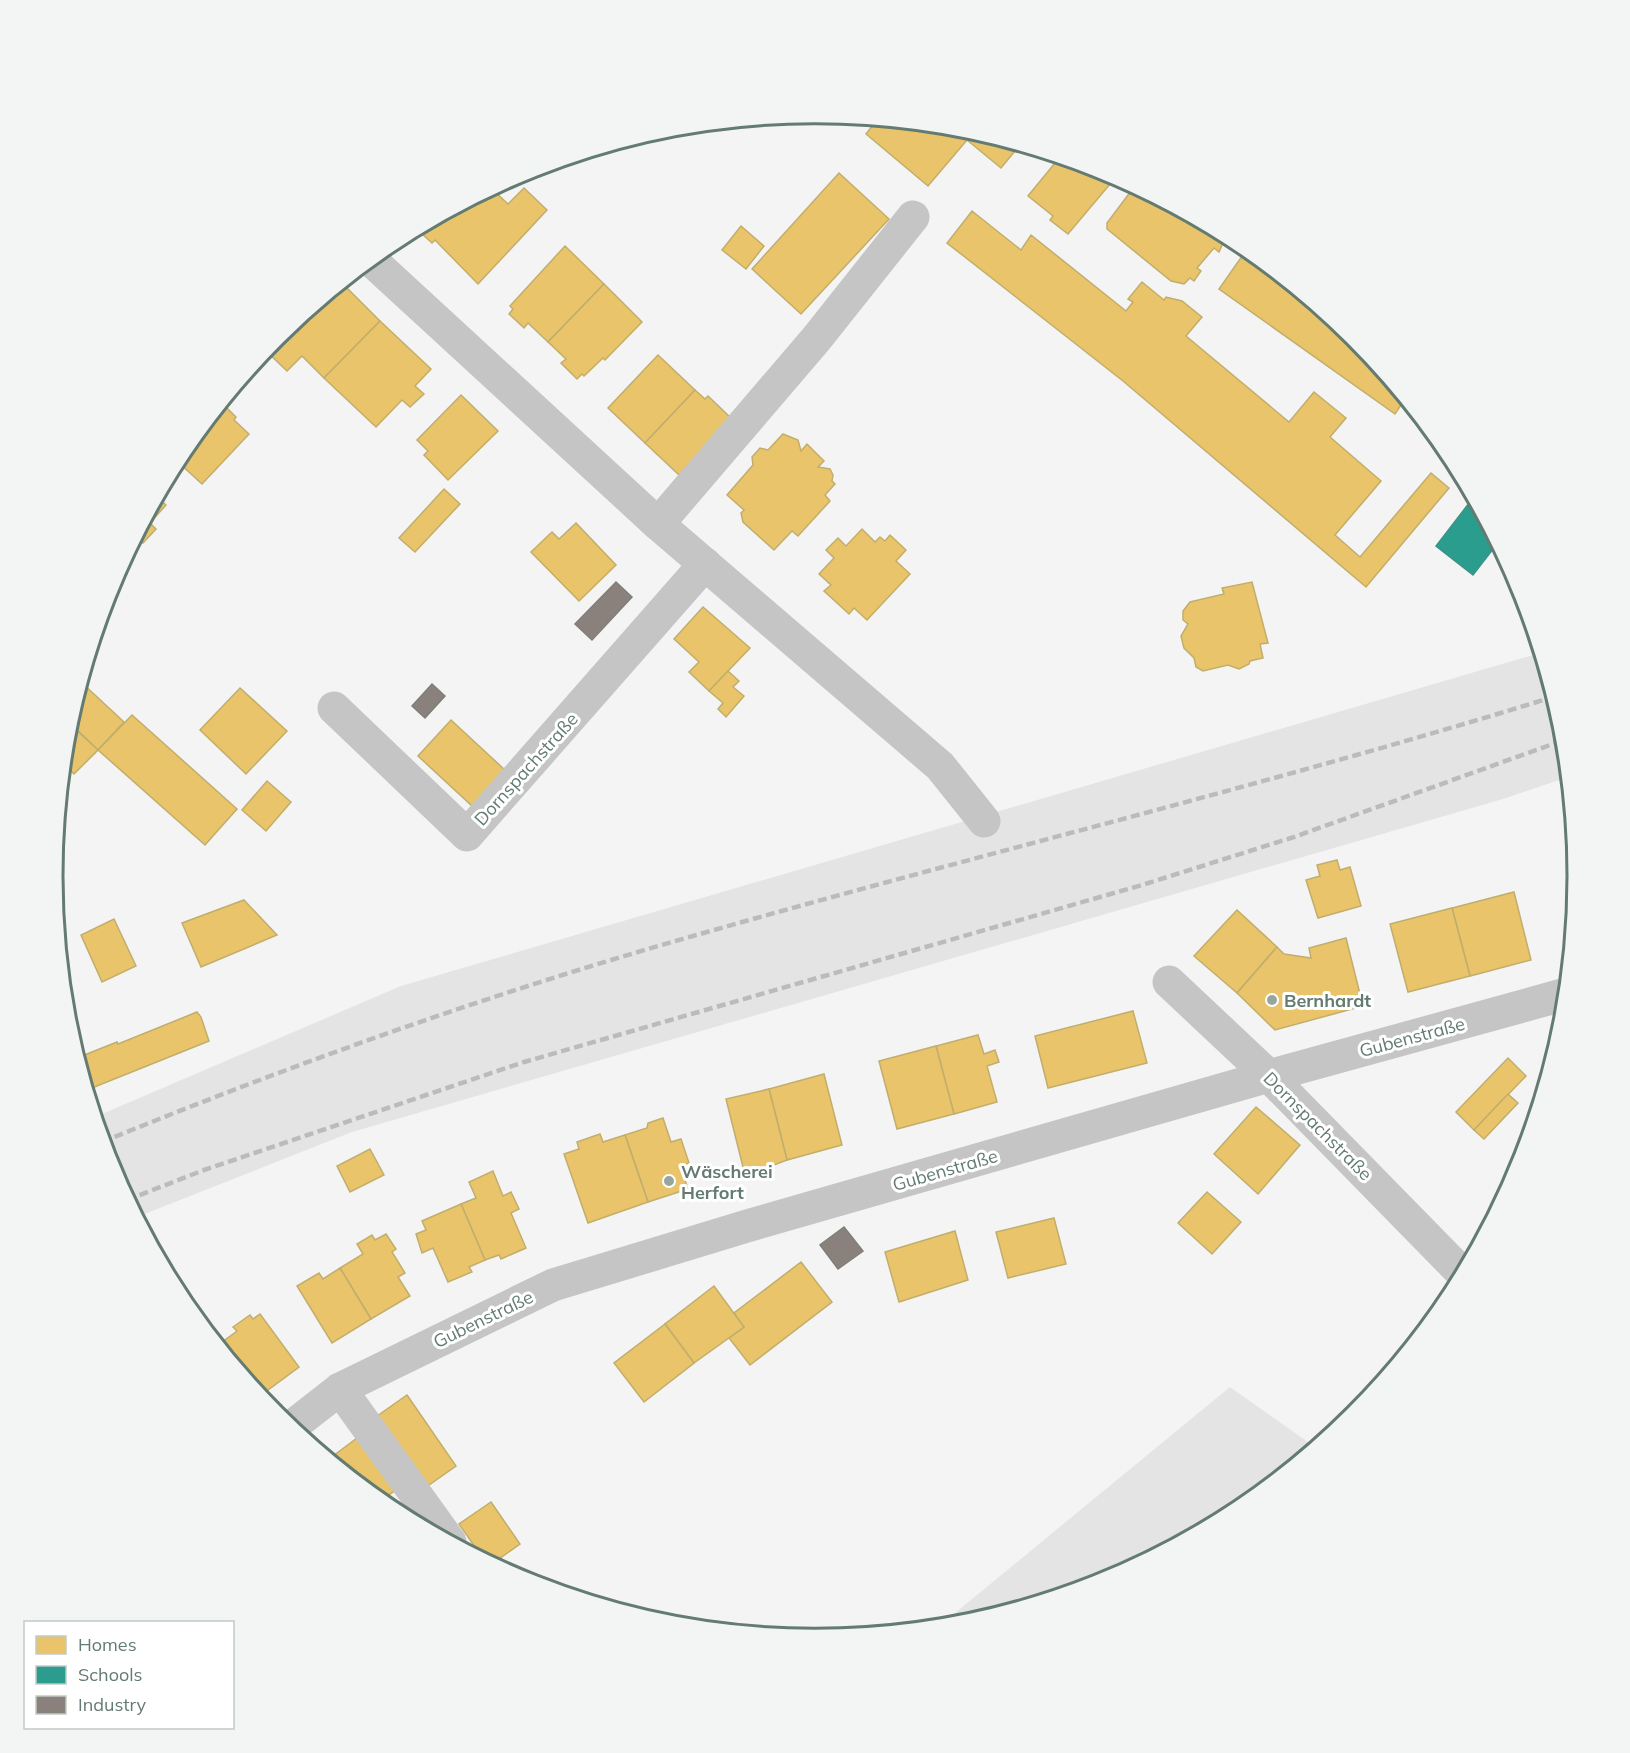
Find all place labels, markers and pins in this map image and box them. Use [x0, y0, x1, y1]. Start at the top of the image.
place label: Bernhardt [1284, 989, 1371, 1012]
marker: Bernhardt [1265, 993, 1279, 1007]
place label: Wäscherei Herfort [681, 1160, 773, 1204]
marker: Wäscherei Herfort [662, 1174, 676, 1188]

